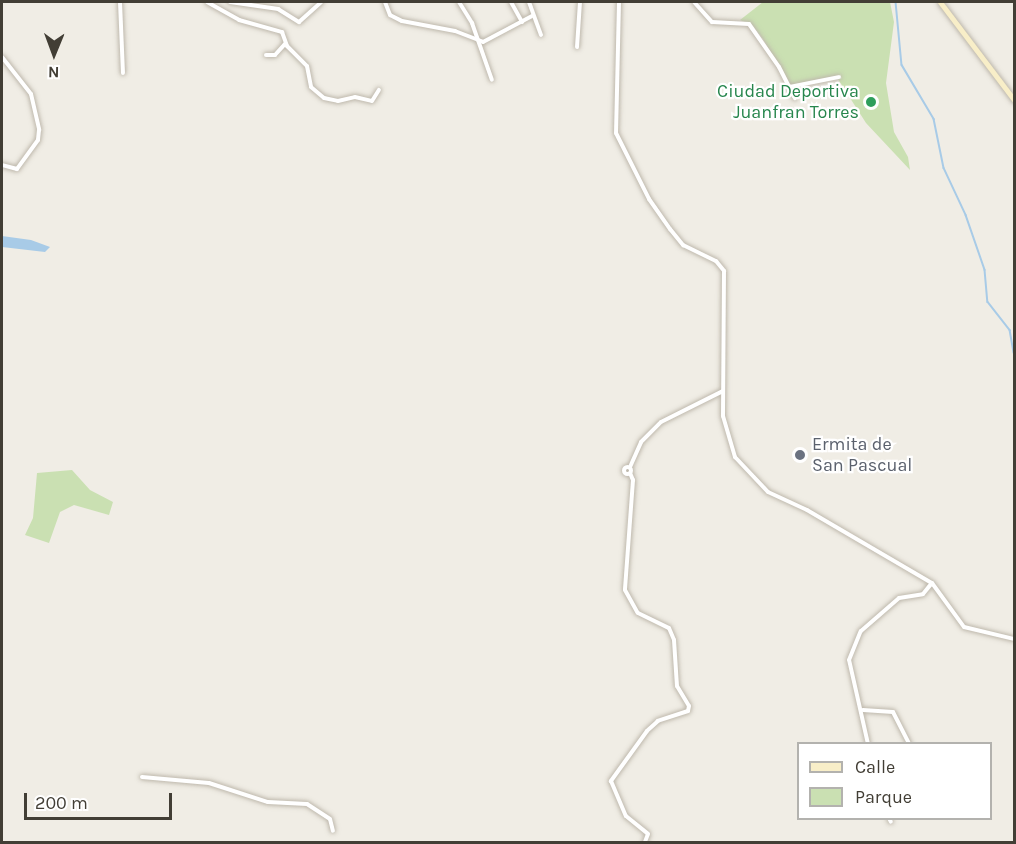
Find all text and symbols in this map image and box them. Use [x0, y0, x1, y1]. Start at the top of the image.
north arrow [24, 24, 84, 84]
text: N [48, 63, 60, 82]
place label: Ciudad Deportiva Juanfran Torres [717, 81, 859, 124]
marker: Ciudad Deportiva Juanfran Torres [864, 95, 878, 109]
place label: Ermita de San Pascual [812, 434, 912, 476]
marker: Ermita de San Pascual [793, 448, 807, 462]
legend [797, 742, 992, 820]
text: Calle [855, 756, 895, 778]
scale bar [27, 781, 176, 819]
text: Parque [855, 786, 912, 808]
text: 200 m [35, 792, 88, 814]

